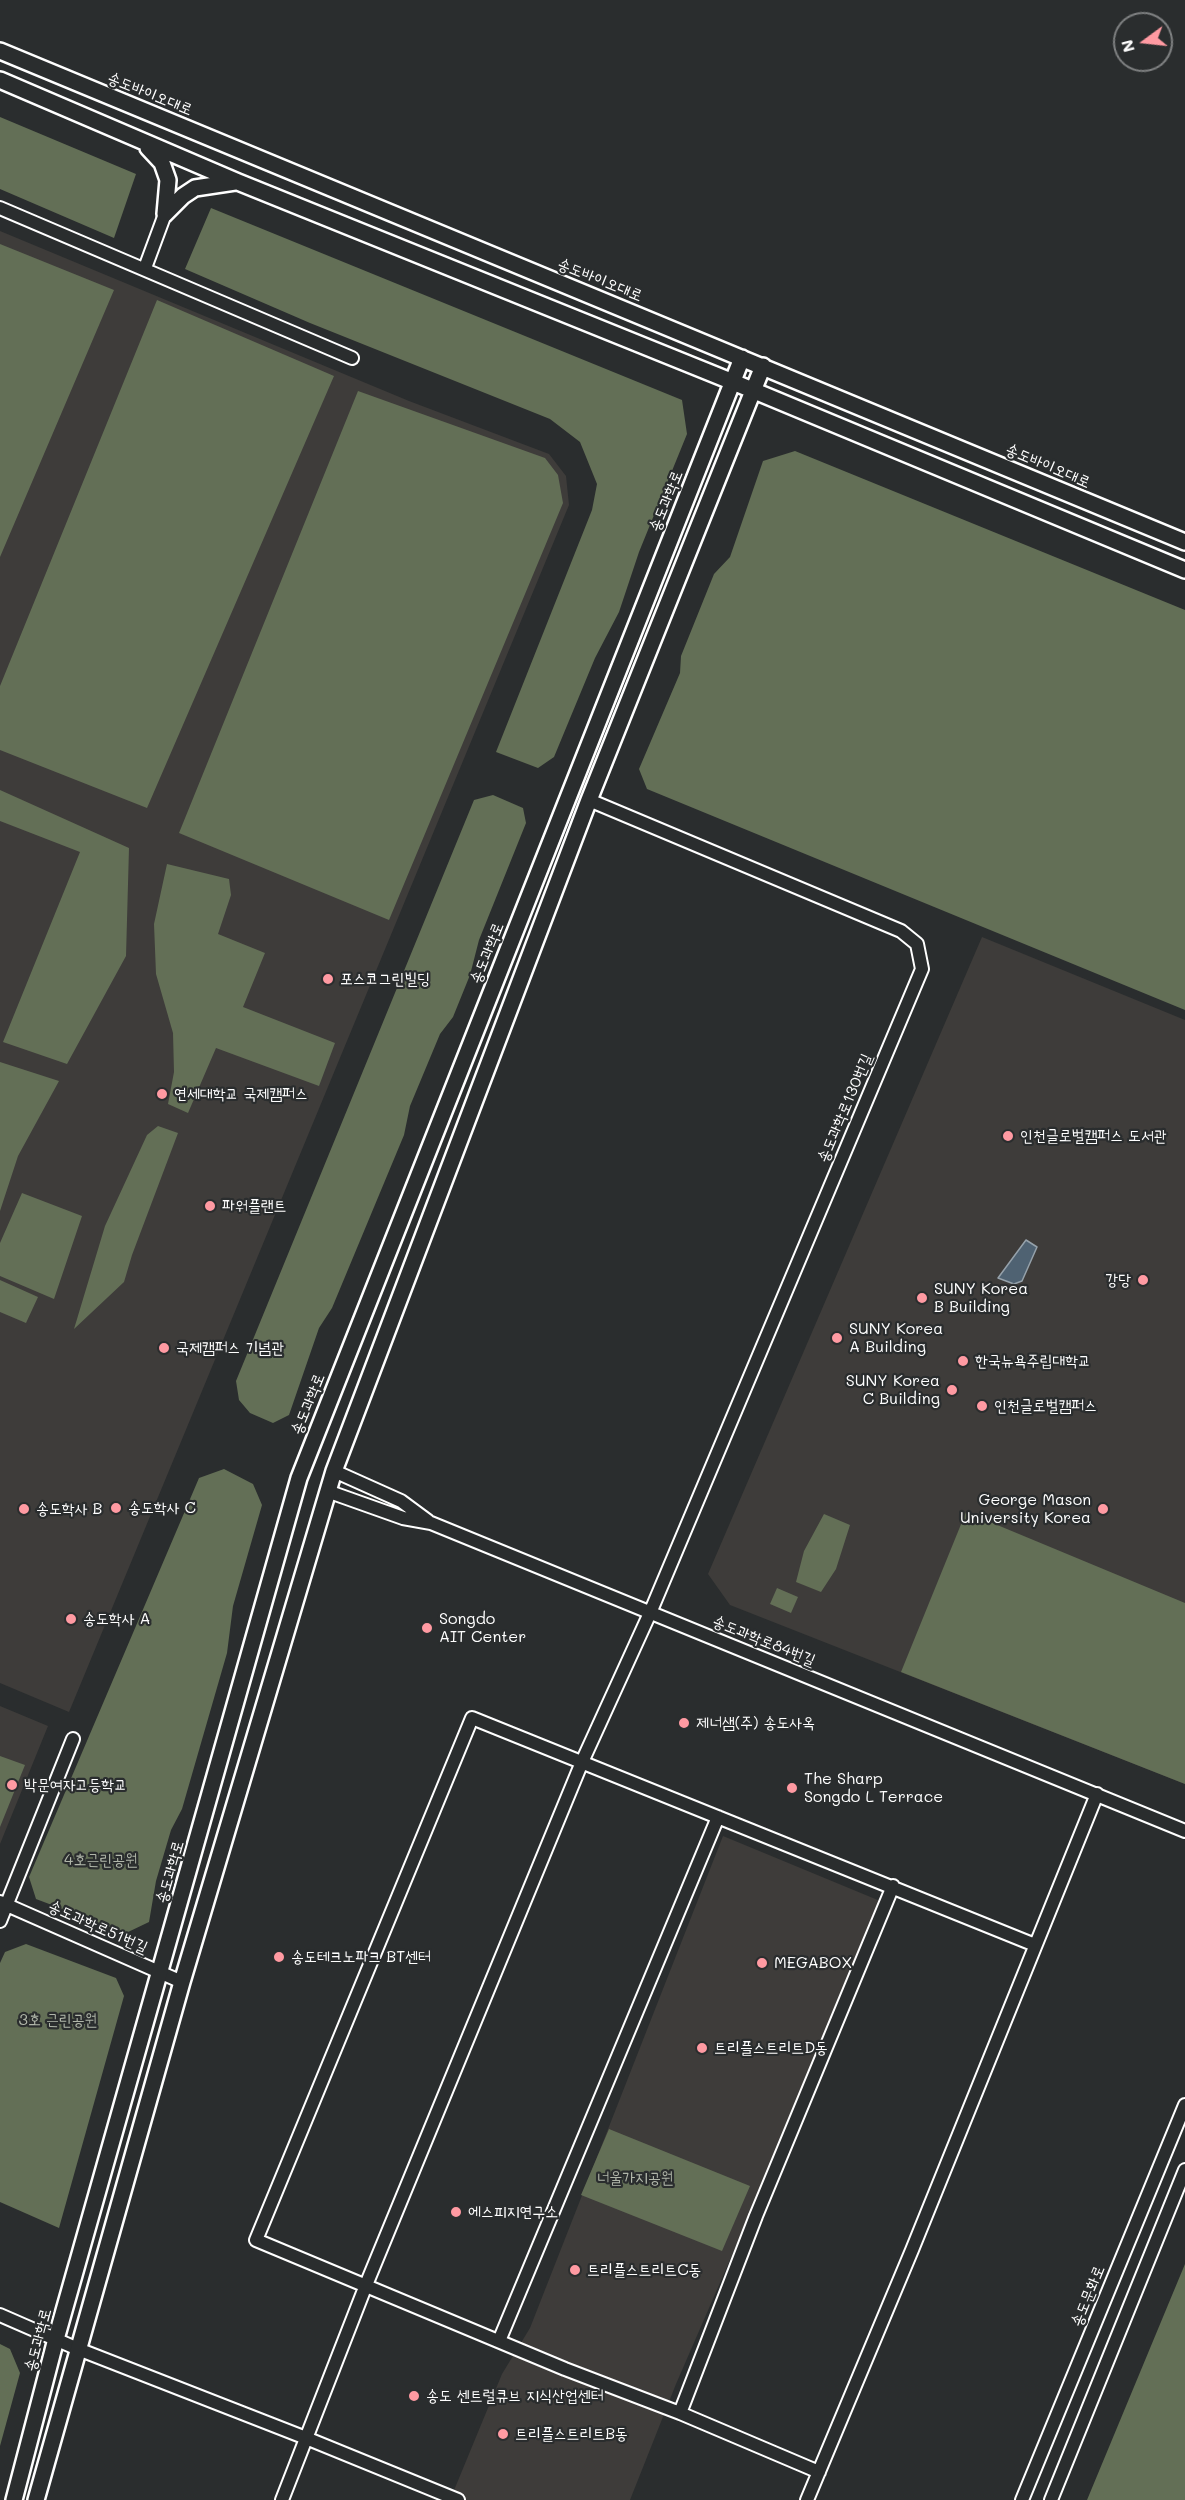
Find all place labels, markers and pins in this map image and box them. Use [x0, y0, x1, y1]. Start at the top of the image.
place label: 포스코그린빌딩 [340, 969, 430, 989]
marker: 포스코그린빌딩 [321, 972, 335, 986]
place label: 연세대학교 국제캠퍼스 [174, 1084, 308, 1104]
marker: 연세대학교 국제캠퍼스 [155, 1087, 169, 1101]
place label: 인천글로벌캠퍼스 도서관 [1020, 1126, 1167, 1146]
marker: 인천글로벌캠퍼스 도서관 [1001, 1129, 1015, 1143]
place label: 파워플랜트 [222, 1196, 286, 1216]
marker: 파워플랜트 [203, 1199, 217, 1213]
place label: 강당 [1105, 1270, 1131, 1290]
marker: 강당 [1136, 1273, 1150, 1287]
place label: SUNY Korea B Building [934, 1279, 1028, 1317]
marker: SUNY Korea B Building [915, 1291, 929, 1305]
place label: SUNY Korea A Building [849, 1319, 943, 1357]
marker: SUNY Korea A Building [830, 1331, 844, 1345]
place label: 국제캠퍼스 기념관 [176, 1338, 284, 1358]
marker: 국제캠퍼스 기념관 [157, 1341, 171, 1355]
place label: 한국뉴욕주립대학교 [975, 1351, 1091, 1371]
marker: 한국뉴욕주립대학교 [956, 1354, 970, 1368]
place label: SUNY Korea C Building [846, 1371, 940, 1409]
marker: SUNY Korea C Building [945, 1383, 959, 1397]
place label: 인천글로벌캠퍼스 [994, 1396, 1097, 1416]
marker: 인천글로벌캠퍼스 [975, 1399, 989, 1413]
place label: George Mason University Korea [960, 1490, 1091, 1528]
place label: 송도학사 C [128, 1498, 196, 1518]
place label: 송도학사 B [36, 1499, 103, 1519]
marker: 송도학사 C [109, 1501, 123, 1515]
marker: 송도학사 B [17, 1502, 31, 1516]
marker: George Mason University Korea [1096, 1502, 1110, 1516]
place label: 송도학사 A [83, 1609, 151, 1629]
place label: Songdo AIT Center [439, 1609, 526, 1647]
marker: 송도학사 A [64, 1612, 78, 1626]
marker: Songdo AIT Center [420, 1621, 434, 1635]
place label: 제너샘(주) 송도사옥 [696, 1713, 815, 1733]
marker: 제너샘(주) 송도사옥 [677, 1716, 691, 1730]
place label: The Sharp Songdo L Terrace [804, 1769, 943, 1807]
place label: 박문여자고등학교 [24, 1775, 127, 1795]
marker: 박문여자고등학교 [5, 1778, 19, 1792]
marker: The Sharp Songdo L Terrace [785, 1781, 799, 1795]
place label: 송도테크노파크 BT센터 [291, 1947, 431, 1967]
marker: 송도테크노파크 BT센터 [272, 1950, 286, 1964]
place label: MEGABOX [774, 1953, 852, 1973]
marker: MEGABOX [755, 1956, 769, 1970]
place label: 트리플스트리트D동 [714, 2038, 828, 2058]
marker: 트리플스트리트D동 [695, 2041, 709, 2055]
place label: 에스피지연구소 [468, 2202, 558, 2222]
marker: 에스피지연구소 [449, 2205, 463, 2219]
place label: 트리플스트리트C동 [587, 2260, 701, 2280]
marker: 트리플스트리트C동 [568, 2263, 582, 2277]
place label: 송도 센트럴큐브 지식산업센터 [426, 2386, 604, 2406]
marker: 송도 센트럴큐브 지식산업센터 [407, 2389, 421, 2403]
place label: 트리플스트리트B동 [515, 2424, 628, 2444]
marker: 트리플스트리트B동 [496, 2427, 510, 2441]

